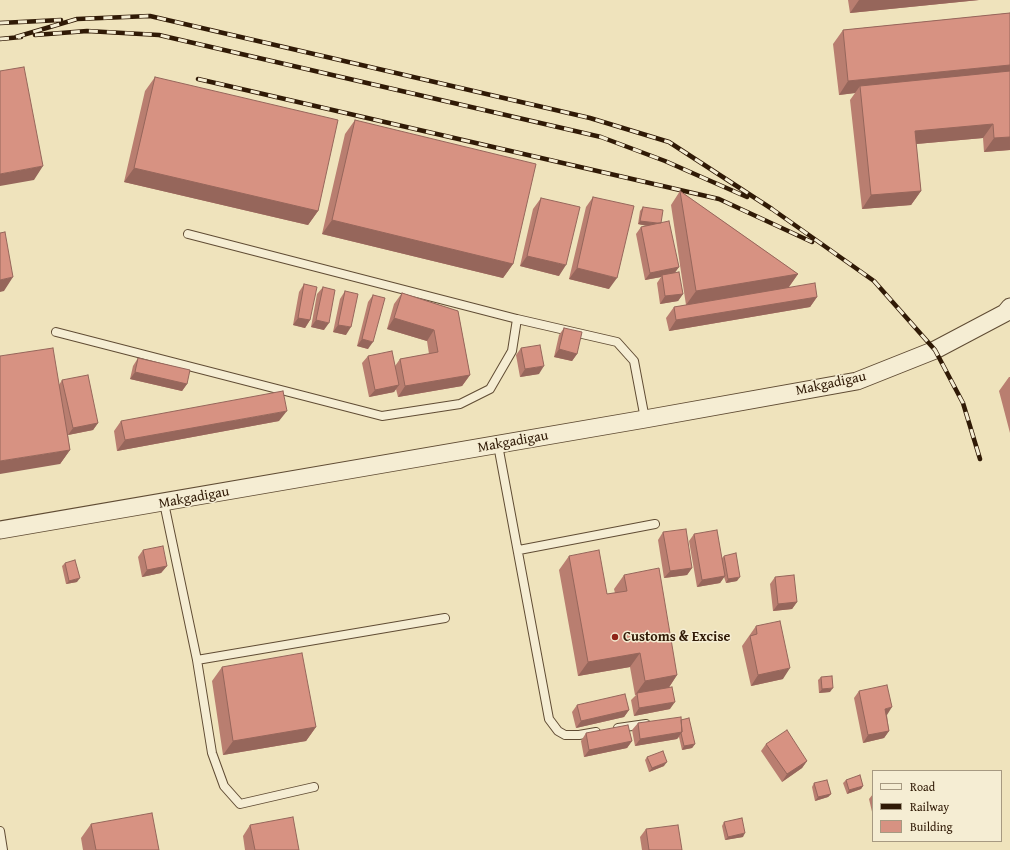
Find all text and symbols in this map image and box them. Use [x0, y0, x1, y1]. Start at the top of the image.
street label: Makgadigau [794, 368, 868, 400]
street label: Makgadigau [476, 428, 550, 456]
street label: Makgadigau [157, 484, 231, 512]
place label: Customs & Excise [623, 629, 730, 645]
marker: Customs & Excise [610, 632, 620, 642]
legend [872, 770, 1002, 842]
text: Road [910, 778, 935, 795]
text: Railway [910, 798, 949, 815]
text: Building [910, 818, 953, 835]

